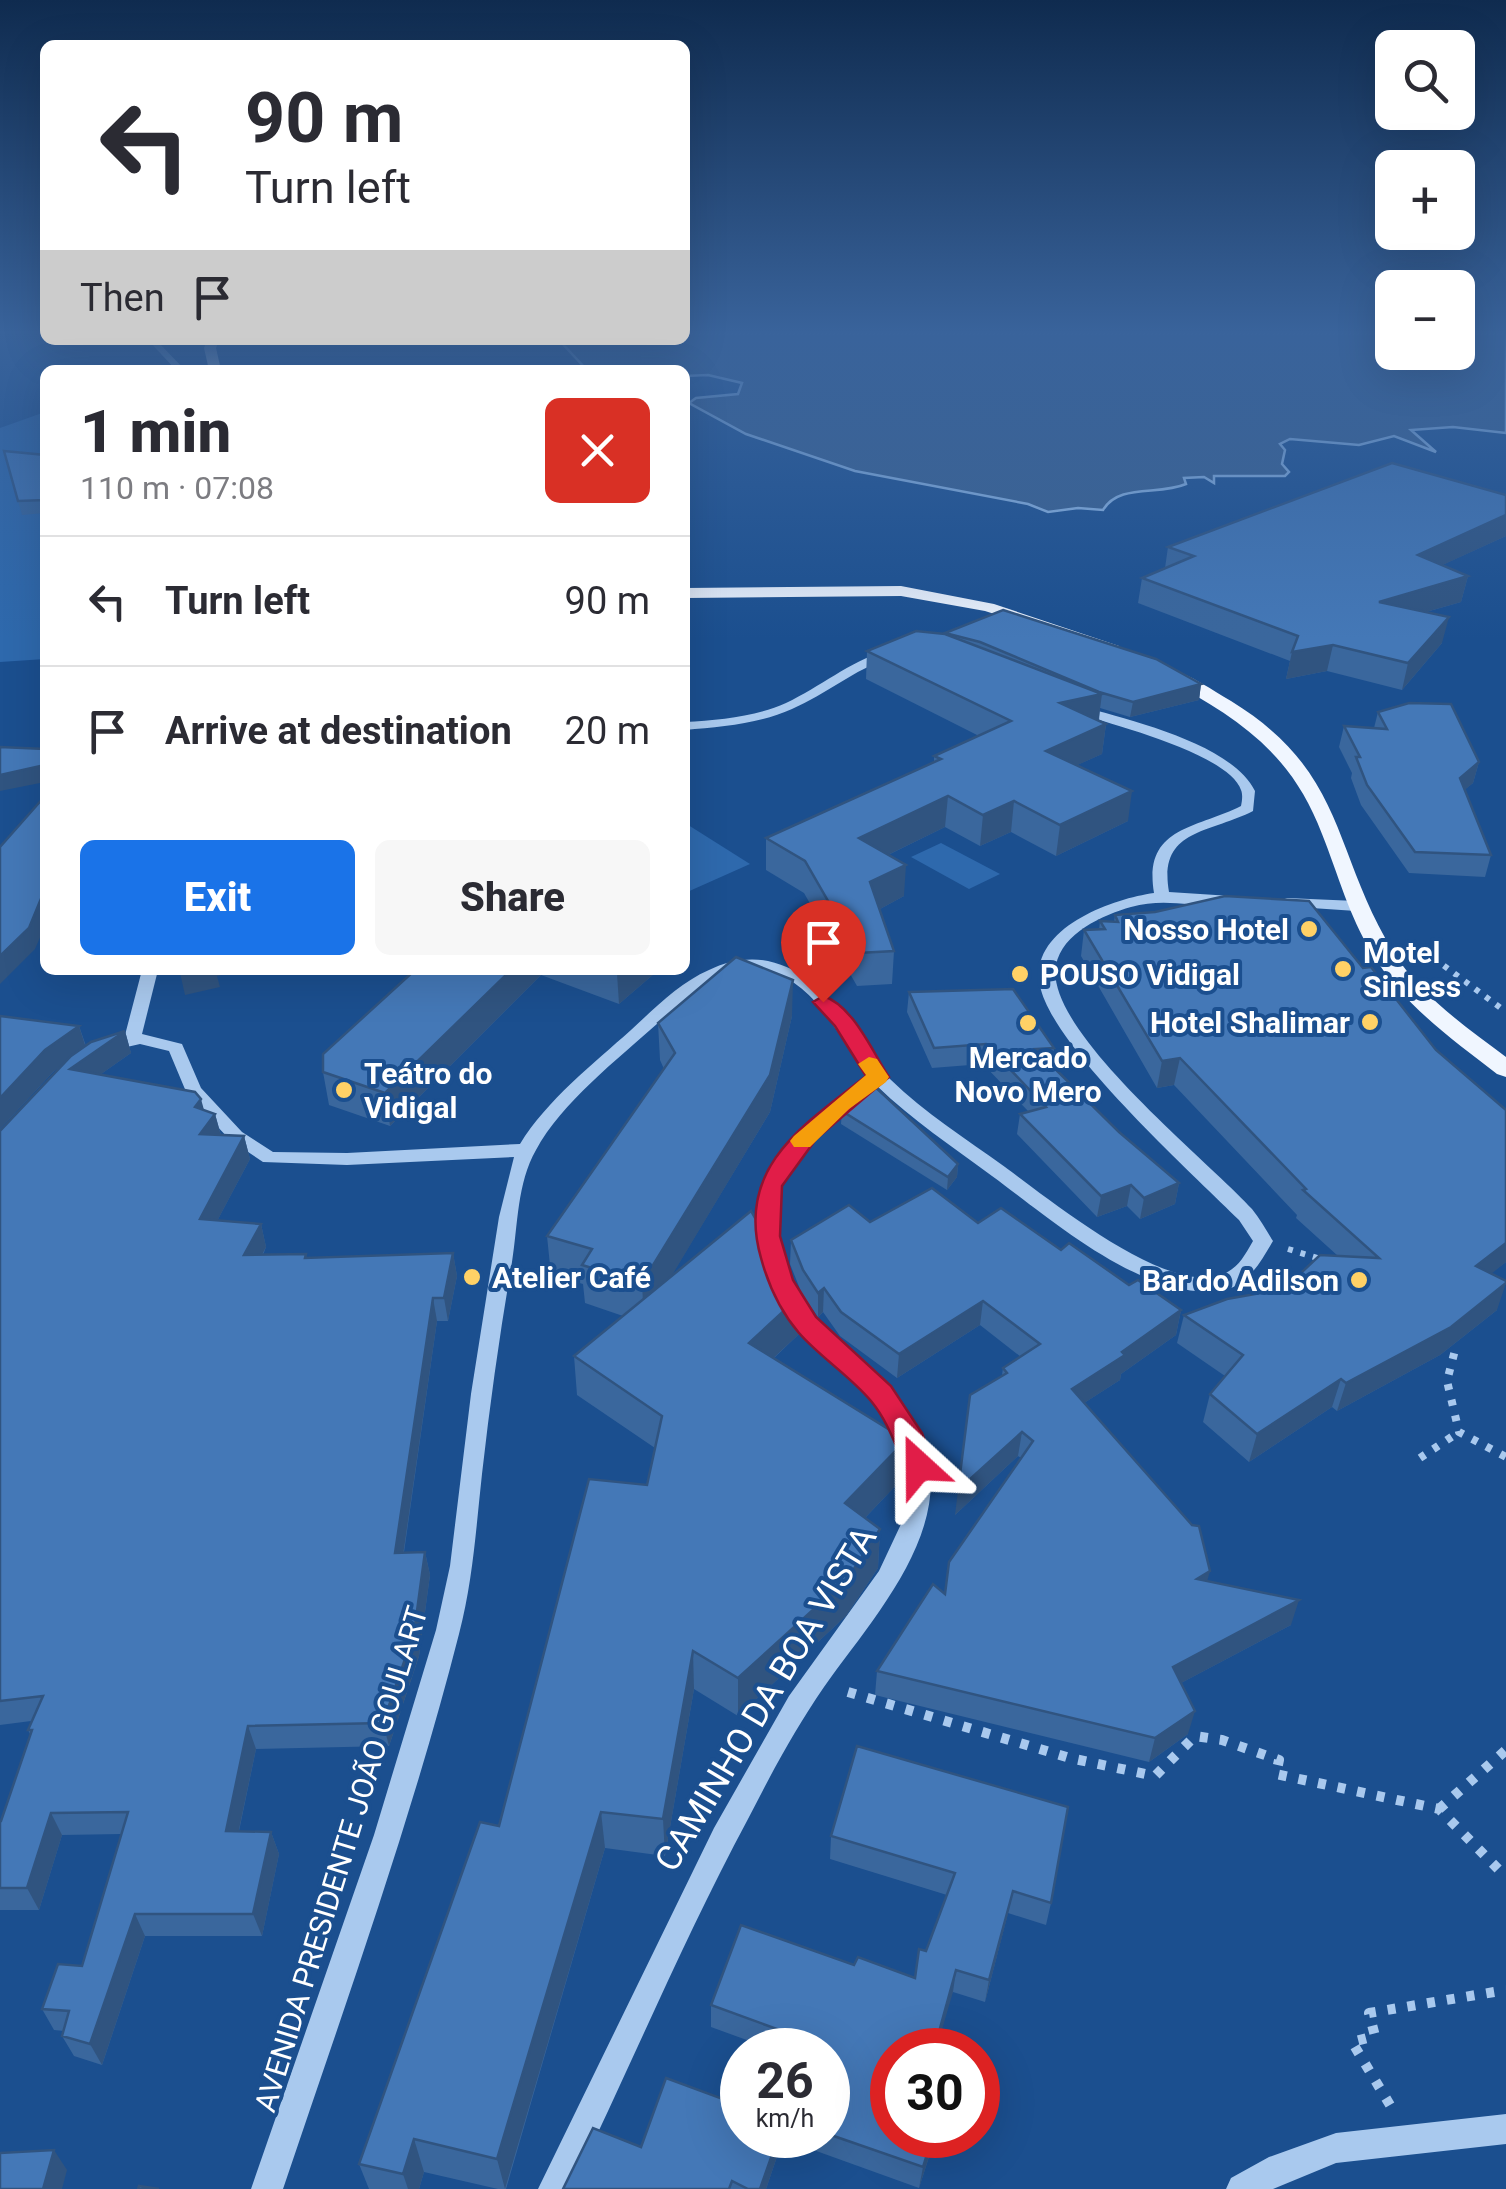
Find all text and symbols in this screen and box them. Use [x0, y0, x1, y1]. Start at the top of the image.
map controls [1375, 30, 1475, 370]
button: search [1375, 30, 1475, 130]
text: 90 m [245, 77, 403, 159]
icon: left [80, 80, 210, 210]
button: + [1375, 150, 1475, 250]
text: Turn left [245, 161, 411, 214]
icon: arrive [185, 270, 240, 325]
button: − [1375, 270, 1475, 370]
text: Then [80, 276, 165, 320]
text: 1 min [80, 396, 231, 467]
button: close [545, 398, 650, 503]
text: 110 m · 07:08 [80, 469, 274, 507]
icon: left [80, 574, 135, 629]
text: Turn left [165, 579, 310, 623]
text: 90 m [565, 579, 650, 623]
icon: arrive [80, 704, 135, 759]
text: Arrive at destination [165, 709, 512, 753]
text: 20 m [565, 709, 650, 753]
button: Exit [80, 840, 355, 955]
button: Share [375, 840, 650, 955]
pin [781, 900, 866, 1003]
place label: Nosso Hotel [1123, 912, 1289, 947]
icon: arrive [796, 915, 851, 970]
marker: Nosso Hotel [1298, 918, 1320, 940]
place label: Motel Sinless [1363, 935, 1461, 1004]
place label: POUSO Vidigal [1040, 957, 1240, 992]
marker: Motel Sinless [1332, 958, 1354, 980]
marker: POUSO Vidigal [1009, 963, 1031, 985]
place label: Hotel Shalimar [1150, 1005, 1350, 1040]
marker: Hotel Shalimar [1359, 1011, 1381, 1033]
marker: Mercado Novo Mero [1017, 1012, 1039, 1034]
place label: Mercado Novo Mero [954, 1040, 1102, 1109]
place label: Teátro do Vidigal [364, 1056, 492, 1125]
marker: Teátro do Vidigal [333, 1079, 355, 1101]
place label: Atelier Café [492, 1260, 651, 1295]
place label: Bar do Adilson [1142, 1263, 1339, 1298]
marker: Atelier Café [461, 1266, 483, 1288]
marker: Bar do Adilson [1348, 1269, 1370, 1291]
position arrow [867, 1414, 971, 1518]
street label: CAMINHO DA BOA VISTA [647, 1519, 885, 1879]
street label: AVENIDA PRESIDENTE JOÃO GOULART [247, 1602, 435, 2116]
speed limit sign: 30 [870, 2028, 1000, 2158]
text: 26 [756, 2052, 814, 2110]
text: km/h [756, 2104, 814, 2133]

